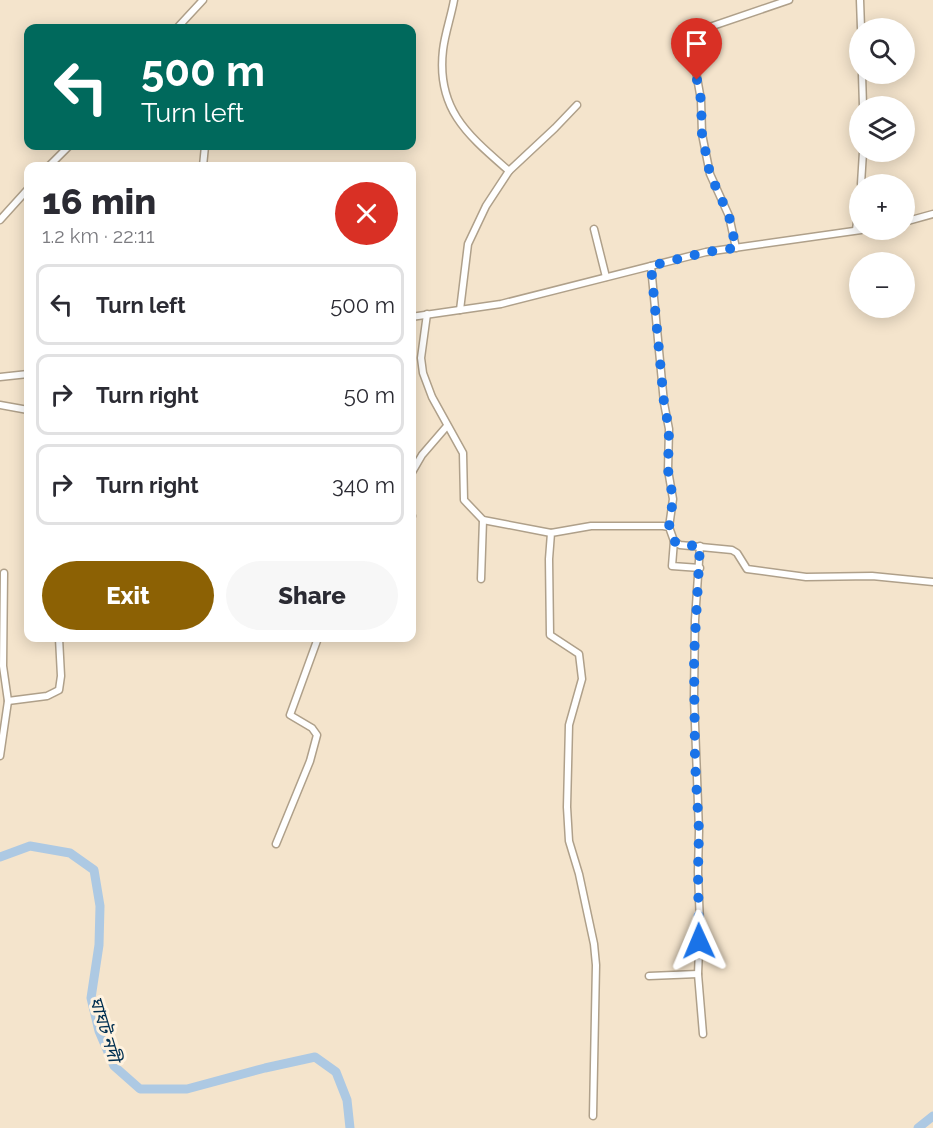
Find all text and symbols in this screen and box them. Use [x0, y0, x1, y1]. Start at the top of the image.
pin [671, 18, 722, 80]
map controls [849, 18, 915, 318]
button: search [849, 18, 915, 84]
icon: arrive [680, 27, 713, 60]
text: 500 m [141, 47, 265, 96]
icon: left [42, 48, 120, 126]
button: layers [849, 96, 915, 162]
text: Turn left [141, 97, 244, 128]
button: + [849, 174, 915, 240]
text: 16 min [42, 180, 156, 222]
button: close [335, 182, 398, 245]
text: 1.2 km · 22:11 [42, 224, 155, 248]
button: − [849, 252, 915, 318]
icon: left [45, 288, 78, 321]
text: Turn left [96, 292, 186, 318]
text: 500 m [330, 292, 395, 318]
icon: right [45, 378, 78, 411]
text: Turn right [96, 382, 199, 408]
text: 50 m [344, 382, 395, 408]
icon: right [45, 468, 78, 501]
text: Turn right [96, 472, 199, 498]
text: 340 m [332, 472, 395, 498]
button: Exit [42, 561, 214, 630]
button: Share [226, 561, 398, 630]
position arrow [667, 909, 731, 973]
water label: ঘাঘট নদী [86, 994, 126, 1067]

